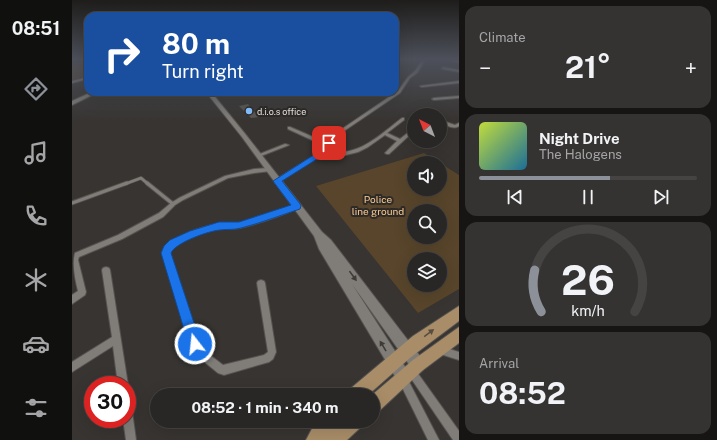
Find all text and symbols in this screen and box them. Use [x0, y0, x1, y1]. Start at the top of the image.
text: 08:51 [12, 18, 60, 39]
text: 80 m [162, 27, 230, 60]
icon: right [96, 28, 148, 80]
text: Climate [479, 30, 526, 45]
text: 21° [565, 49, 611, 85]
text: − [479, 55, 491, 81]
text: + [685, 55, 697, 81]
text: Turn right [162, 61, 244, 82]
icon: directions [22, 75, 50, 103]
marker: d.i.o.s office [244, 106, 254, 116]
place label: d.i.o.s office [257, 106, 306, 117]
north arrow [407, 108, 447, 148]
map controls [407, 108, 447, 292]
pin [312, 126, 346, 160]
text: Night Drive [539, 130, 620, 147]
icon: arrive [318, 132, 340, 154]
icon: music [22, 139, 50, 167]
text: The Halogens [539, 147, 622, 162]
button: sound [407, 156, 447, 196]
icon: previous [504, 186, 526, 208]
icon: pause [577, 186, 599, 208]
icon: next [650, 186, 672, 208]
park label: Police line ground [352, 193, 404, 217]
icon: phone [22, 202, 50, 230]
button: search [407, 204, 447, 244]
button: layers [407, 252, 447, 292]
text: 26 [561, 255, 615, 304]
icon: climate [22, 266, 50, 294]
one-way arrow [348, 271, 357, 282]
text: km/h [571, 302, 605, 319]
position arrow [174, 323, 216, 365]
one-way arrow [423, 329, 434, 338]
icon: car [22, 330, 50, 358]
one-way arrow [379, 341, 387, 351]
text: Arrival [479, 356, 519, 371]
text: 08:52 [479, 375, 566, 411]
speed limit sign: 30 [84, 376, 136, 428]
icon: filters [22, 394, 50, 422]
text: 08:52 · 1 min · 340 m [191, 399, 339, 416]

